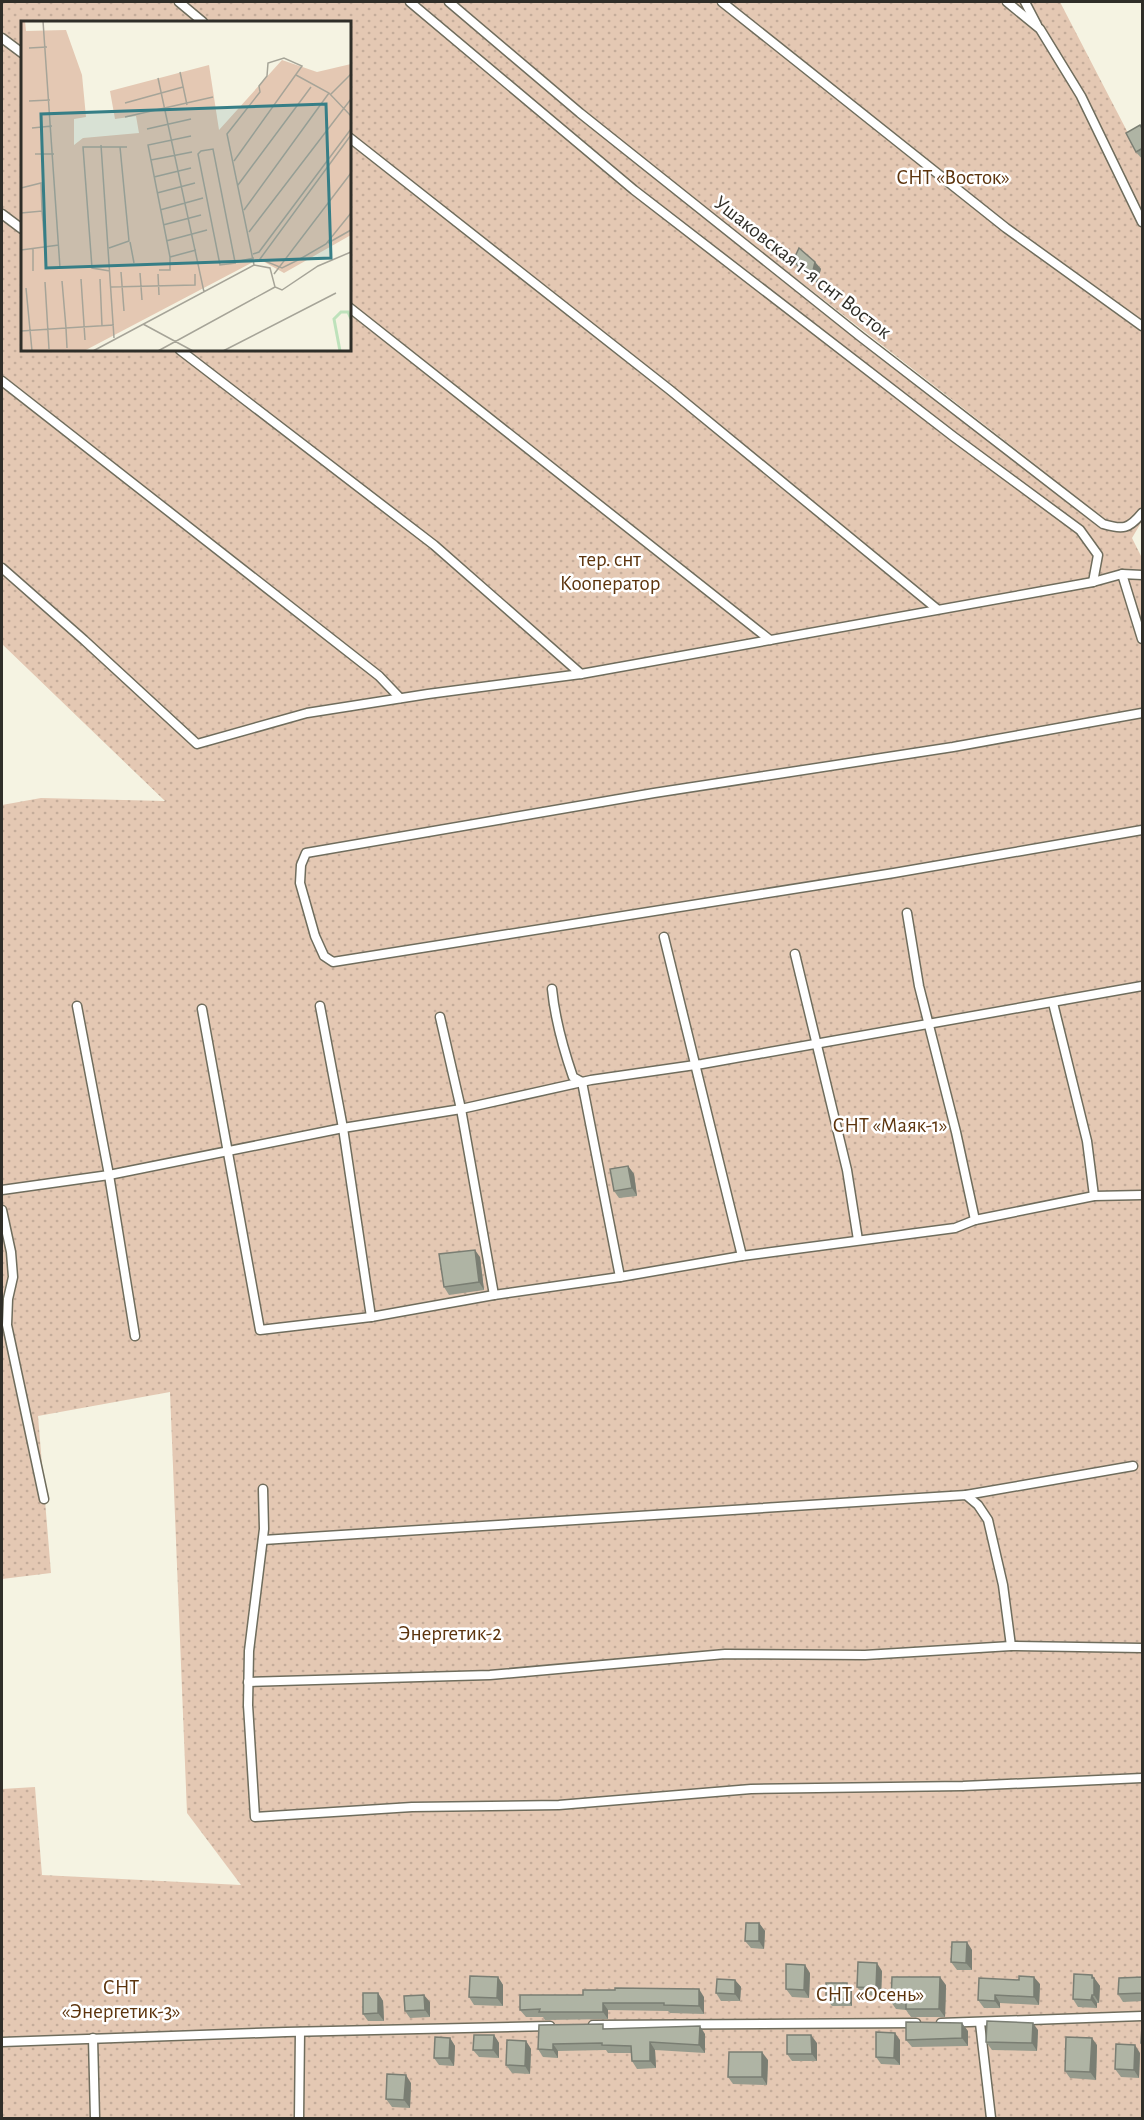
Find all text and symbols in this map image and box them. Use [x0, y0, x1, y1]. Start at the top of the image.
inset map [21, 21, 351, 351]
park label: СНТ «Восток» [896, 167, 1010, 188]
street label: Ушаковская 1-я снт Восток [710, 192, 896, 343]
park label: тер. снт Кооператор [560, 549, 660, 594]
park label: СНТ «Маяк-1» [832, 1115, 948, 1136]
park label: Энергетик-2 [398, 1623, 502, 1644]
park label: СНТ «Энергетик-3» [61, 1977, 181, 2022]
park label: СНТ «Осень» [816, 1984, 924, 2005]

